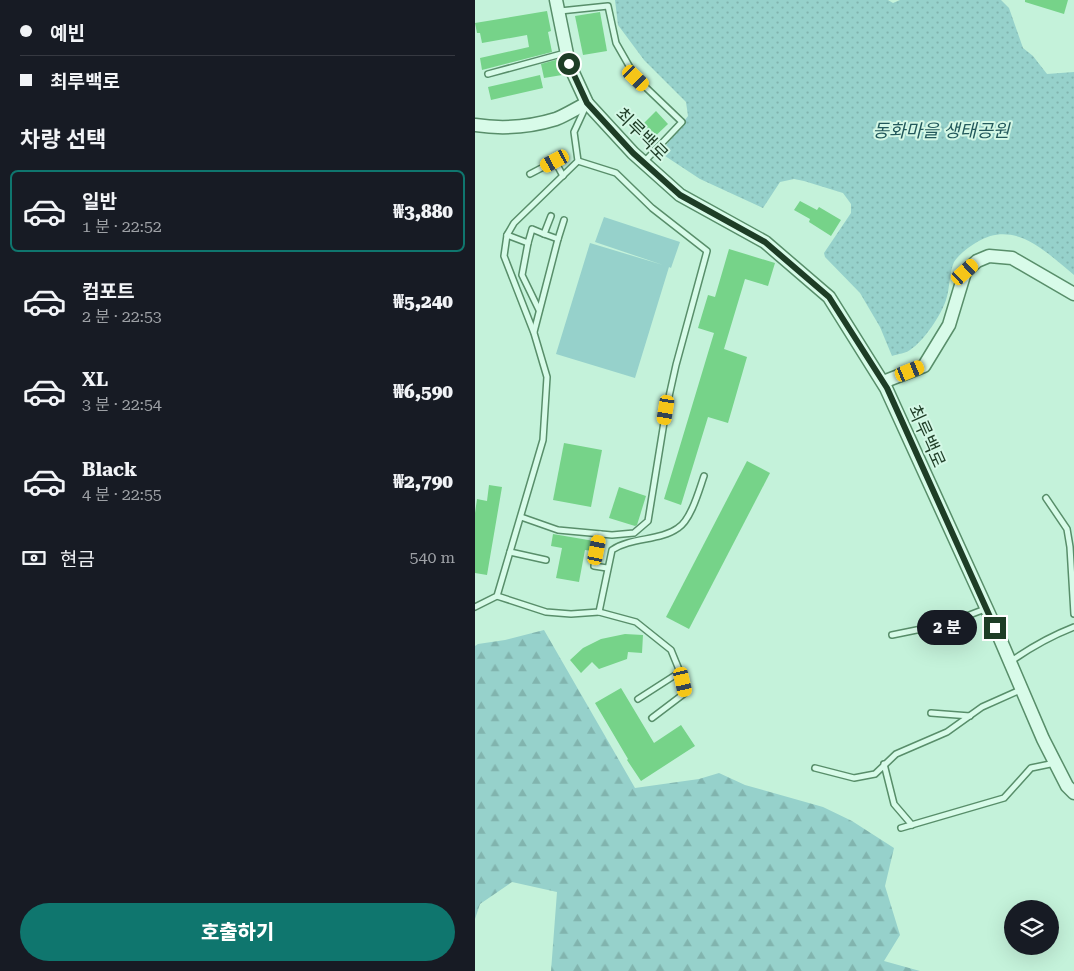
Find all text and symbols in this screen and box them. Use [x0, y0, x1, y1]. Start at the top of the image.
text: 예빈 [50, 22, 85, 45]
route start [558, 53, 580, 75]
car [620, 62, 652, 94]
text: 최루백로 [50, 70, 120, 93]
street label: 최루백로 [611, 103, 673, 165]
park label: 동화마을 생태공원 [872, 120, 1011, 141]
text: 차량 선택 [20, 127, 107, 152]
car [538, 147, 571, 175]
icon: car [22, 189, 67, 234]
text: 일반 [82, 190, 117, 213]
text: ₩3,880 [393, 200, 453, 223]
text: 1 분 · 22:52 [82, 217, 162, 236]
car [948, 256, 981, 288]
icon: car [22, 279, 67, 324]
text: 컴포트 [82, 280, 134, 303]
text: ₩5,240 [393, 290, 453, 313]
text: 2 분 · 22:53 [82, 307, 162, 326]
car [893, 358, 926, 384]
text: XL [82, 368, 108, 391]
icon: car [22, 369, 67, 414]
text: ₩6,590 [393, 380, 453, 403]
car [656, 394, 675, 426]
text: 3 분 · 22:54 [82, 395, 162, 414]
street label: 최루백로 [904, 401, 950, 471]
text: Black [82, 458, 137, 481]
icon: car [22, 459, 67, 504]
text: ₩2,790 [393, 470, 453, 493]
text: 4 분 · 22:55 [82, 485, 162, 504]
car [586, 534, 607, 566]
icon: cash [20, 544, 48, 572]
text: 현금 [60, 548, 95, 571]
text: 540 m [409, 548, 455, 567]
callout: 2 분 [917, 610, 977, 646]
route end [984, 617, 1006, 639]
text: 2 분 [933, 618, 961, 637]
car [672, 666, 693, 698]
map controls [1004, 900, 1059, 955]
button: layers [1004, 900, 1059, 955]
button: 호출하기 [20, 903, 455, 961]

